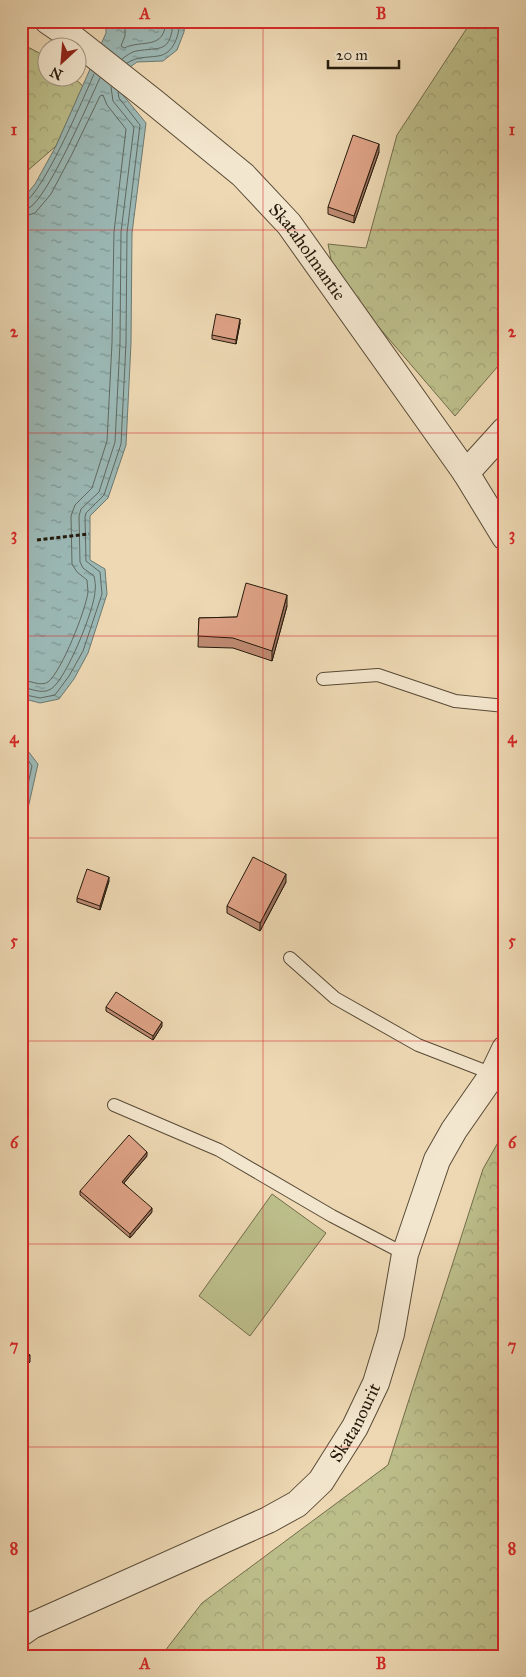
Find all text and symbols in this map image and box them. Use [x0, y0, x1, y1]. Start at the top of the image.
text: A [139, 4, 151, 23]
text: B [376, 4, 386, 23]
north arrow [38, 38, 88, 88]
scale bar [328, 38, 400, 70]
text: 20 m [336, 46, 368, 64]
text: N [47, 63, 66, 83]
text: 1 [11, 120, 18, 139]
text: 1 [509, 120, 516, 139]
street label: Skataholmantie [264, 199, 351, 305]
text: 2 [10, 322, 19, 341]
text: 2 [508, 322, 517, 341]
text: 3 [11, 525, 17, 545]
text: 3 [509, 525, 515, 545]
text: 4 [10, 728, 20, 748]
text: 4 [508, 728, 518, 748]
text: 5 [10, 931, 18, 950]
text: 5 [508, 931, 516, 950]
text: 6 [10, 1133, 19, 1152]
text: 6 [508, 1133, 517, 1152]
text: 7 [10, 1336, 19, 1355]
text: 7 [508, 1336, 517, 1355]
street label: Skatanourit [325, 1379, 386, 1466]
text: 8 [10, 1539, 18, 1558]
text: 8 [508, 1539, 516, 1558]
text: A [139, 1654, 151, 1673]
text: B [376, 1654, 386, 1673]

